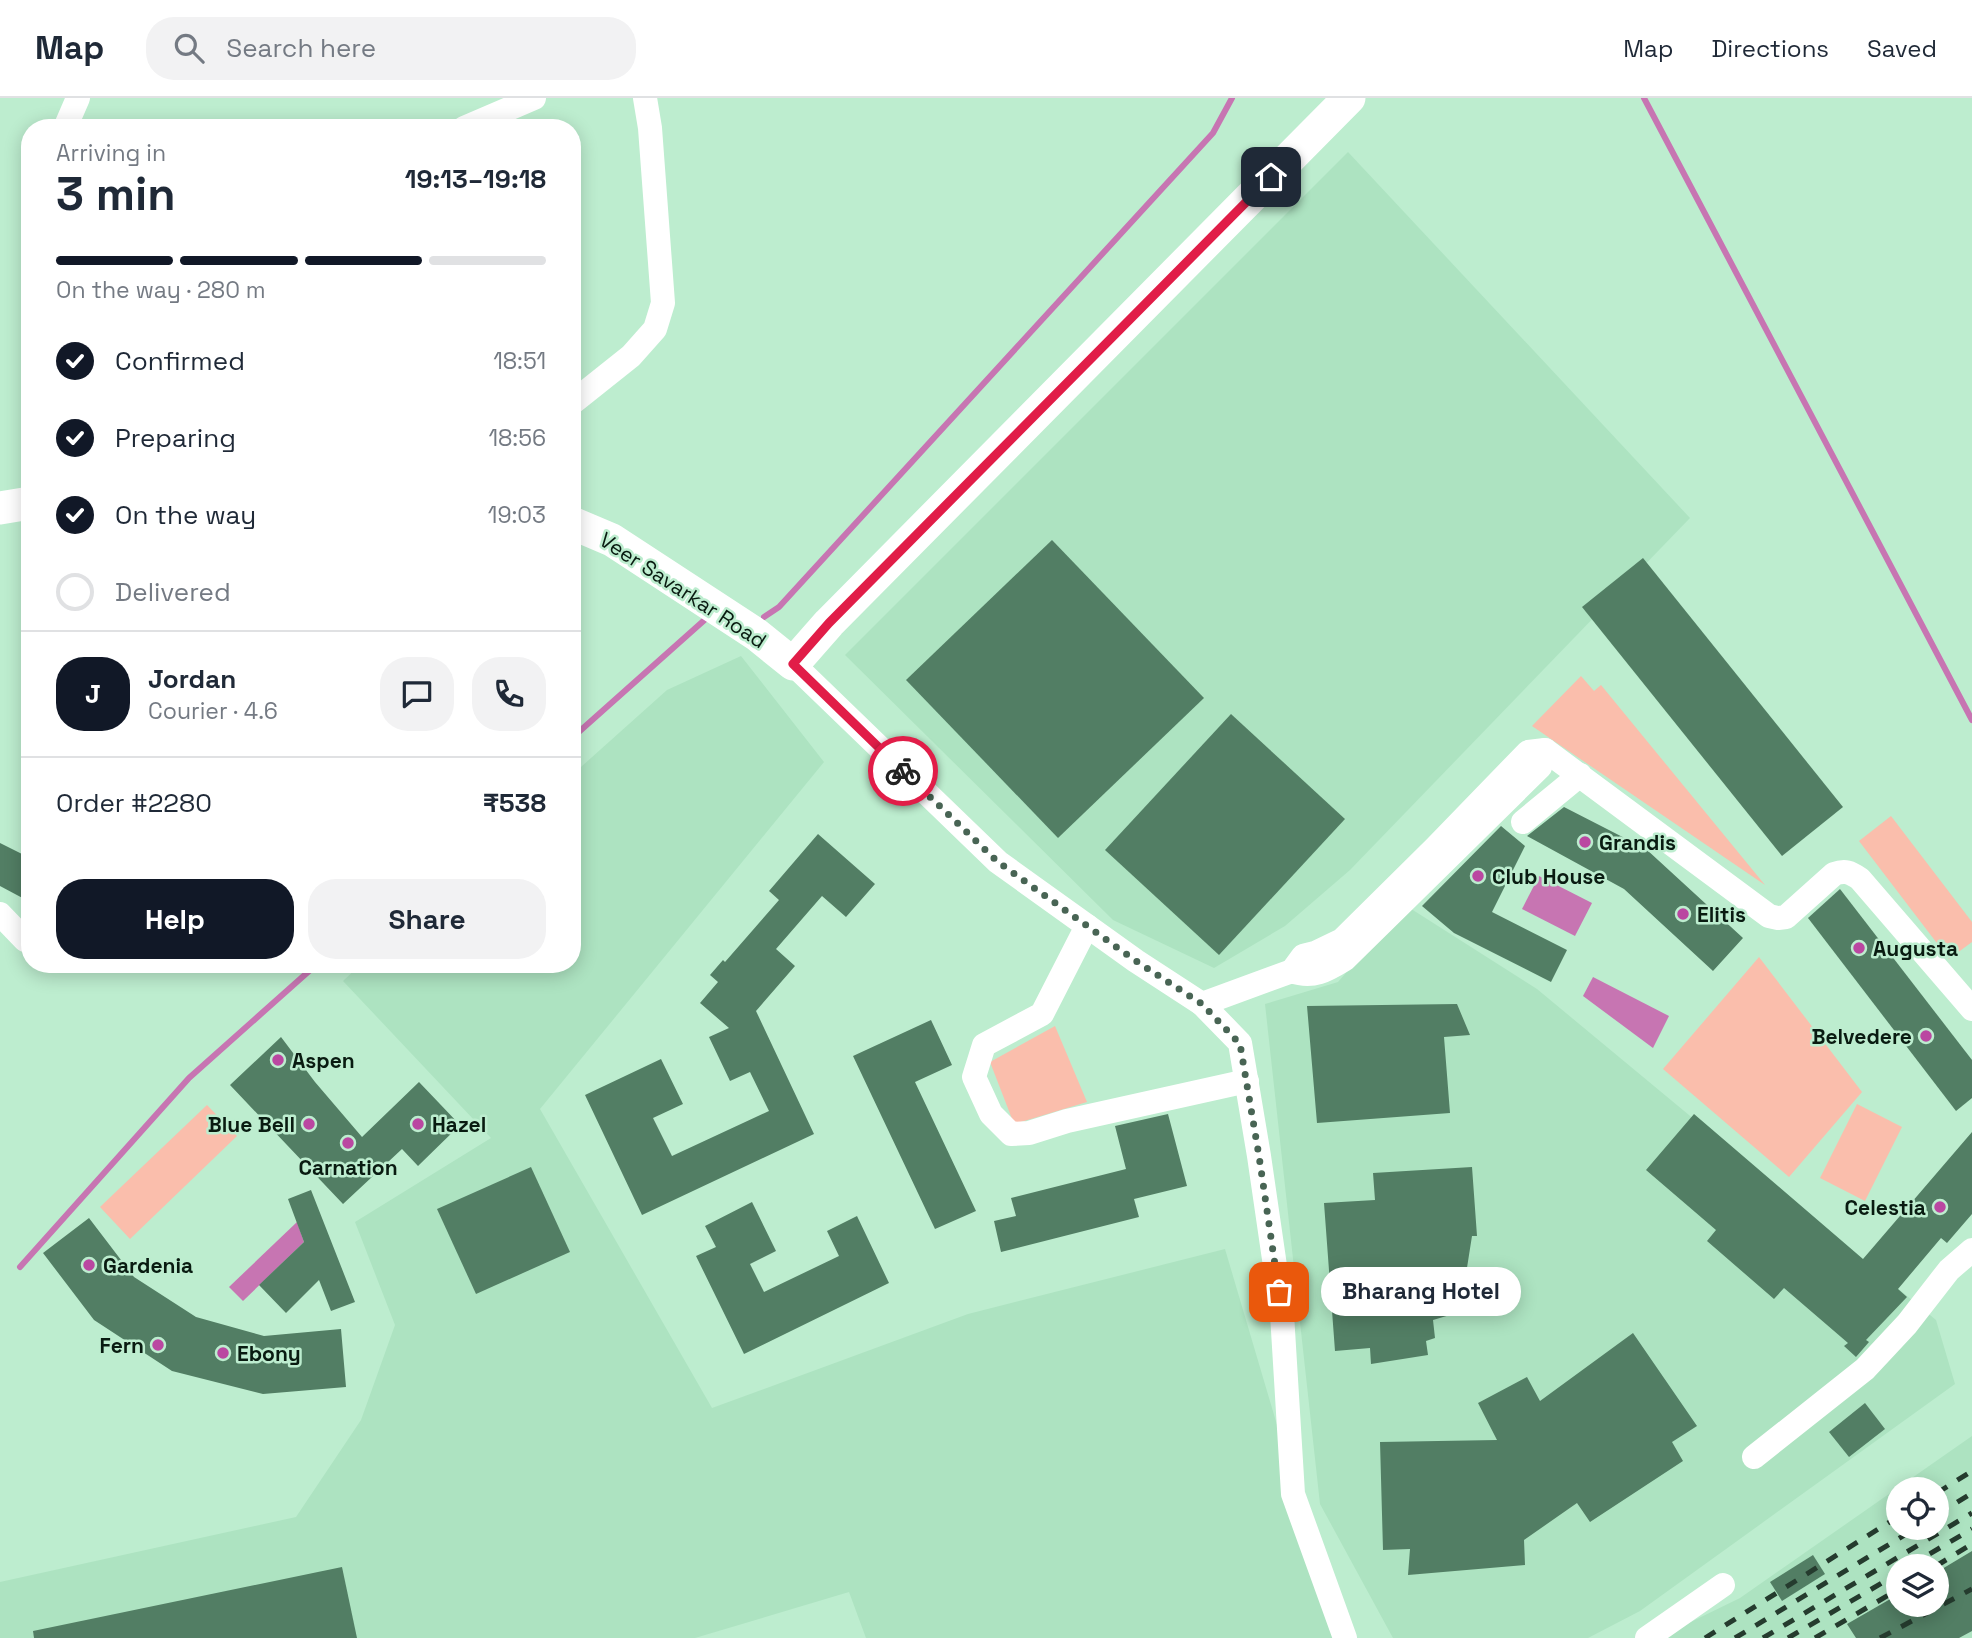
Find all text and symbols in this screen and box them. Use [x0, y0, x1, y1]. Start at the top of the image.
search box [146, 17, 636, 80]
text: Map [35, 27, 104, 69]
icon: search [170, 29, 208, 67]
text: Search here [226, 31, 376, 65]
text: Map [1623, 33, 1673, 64]
text: Directions [1711, 33, 1829, 64]
text: Saved [1867, 33, 1937, 64]
text: Arriving in [56, 138, 166, 168]
pin [1241, 147, 1301, 207]
icon: home [1252, 158, 1290, 196]
text: 19:13–19:18 [405, 162, 546, 196]
text: 3 min [56, 165, 176, 223]
text: On the way · 280 m [56, 275, 266, 305]
icon: check [56, 342, 94, 380]
text: Confirmed [115, 344, 245, 378]
text: 18:51 [493, 346, 546, 376]
icon: check [56, 419, 94, 457]
text: Preparing [115, 421, 236, 455]
text: 18:56 [488, 423, 546, 453]
icon: check [56, 496, 94, 534]
text: On the way [115, 498, 256, 532]
text: 19:03 [488, 500, 546, 530]
street label: Veer Savarkar Road [594, 526, 772, 654]
text: Delivered [115, 575, 231, 609]
button: chat [380, 657, 454, 731]
button: phone [472, 657, 546, 731]
text: Jordan [148, 662, 236, 696]
text: J [85, 677, 101, 711]
text: Courier · 4.6 [148, 696, 278, 726]
courier [868, 736, 938, 806]
icon: bike [884, 752, 922, 790]
text: Order #2280 [56, 786, 212, 820]
text: ₹538 [483, 786, 546, 820]
place label: Grandis [1599, 829, 1676, 856]
marker: Grandis [1577, 834, 1593, 850]
place label: Club House [1492, 863, 1605, 890]
marker: Club House [1470, 868, 1486, 884]
button: Help [56, 879, 294, 959]
button: Share [308, 879, 546, 959]
place label: Elitis [1697, 901, 1746, 928]
marker: Elitis [1675, 906, 1691, 922]
place label: Augusta [1873, 935, 1958, 962]
marker: Augusta [1851, 940, 1867, 956]
place label: Belvedere [1811, 1023, 1912, 1050]
marker: Belvedere [1918, 1028, 1934, 1044]
place label: Aspen [292, 1047, 355, 1074]
marker: Aspen [270, 1052, 286, 1068]
place label: Blue Bell [208, 1111, 295, 1138]
place label: Hazel [432, 1111, 486, 1138]
marker: Blue Bell [301, 1116, 317, 1132]
marker: Hazel [410, 1116, 426, 1132]
marker: Carnation [340, 1135, 356, 1151]
place label: Carnation [298, 1154, 398, 1181]
place label: Celestia [1845, 1194, 1926, 1221]
marker: Celestia [1932, 1199, 1948, 1215]
place label: Gardenia [103, 1252, 193, 1279]
marker: Gardenia [81, 1257, 97, 1273]
pin [1249, 1262, 1309, 1322]
callout: Bharang Hotel [1321, 1268, 1520, 1316]
icon: bag [1260, 1273, 1298, 1311]
text: Bharang Hotel [1342, 1276, 1500, 1306]
place label: Fern [100, 1332, 144, 1359]
marker: Fern [150, 1337, 166, 1353]
place label: Ebony [237, 1340, 301, 1367]
marker: Ebony [215, 1345, 231, 1361]
map controls [1886, 1477, 1949, 1617]
button: locate [1886, 1477, 1949, 1540]
button: layers [1886, 1554, 1949, 1617]

